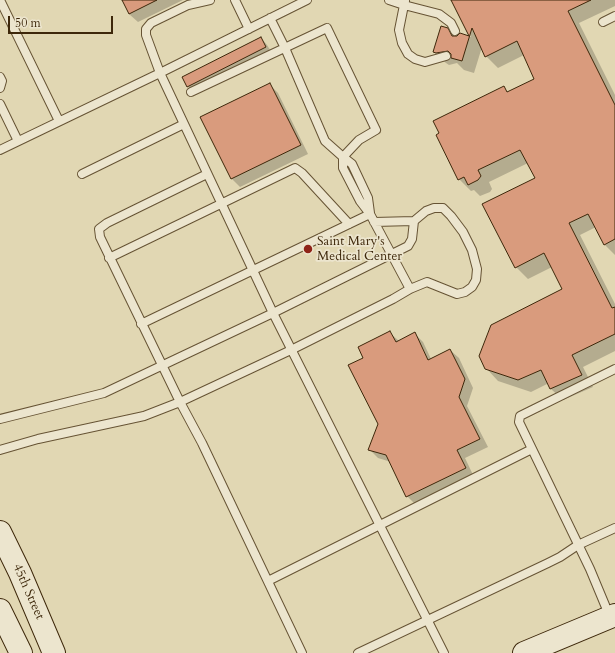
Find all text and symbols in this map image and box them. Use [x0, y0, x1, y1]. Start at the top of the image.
scale bar [10, 8, 115, 34]
text: 50 m [15, 15, 41, 31]
place label: Saint Mary's Medical Center [317, 234, 402, 265]
marker: Saint Mary's Medical Center [302, 243, 314, 255]
street label: 45th Street [9, 562, 47, 622]

